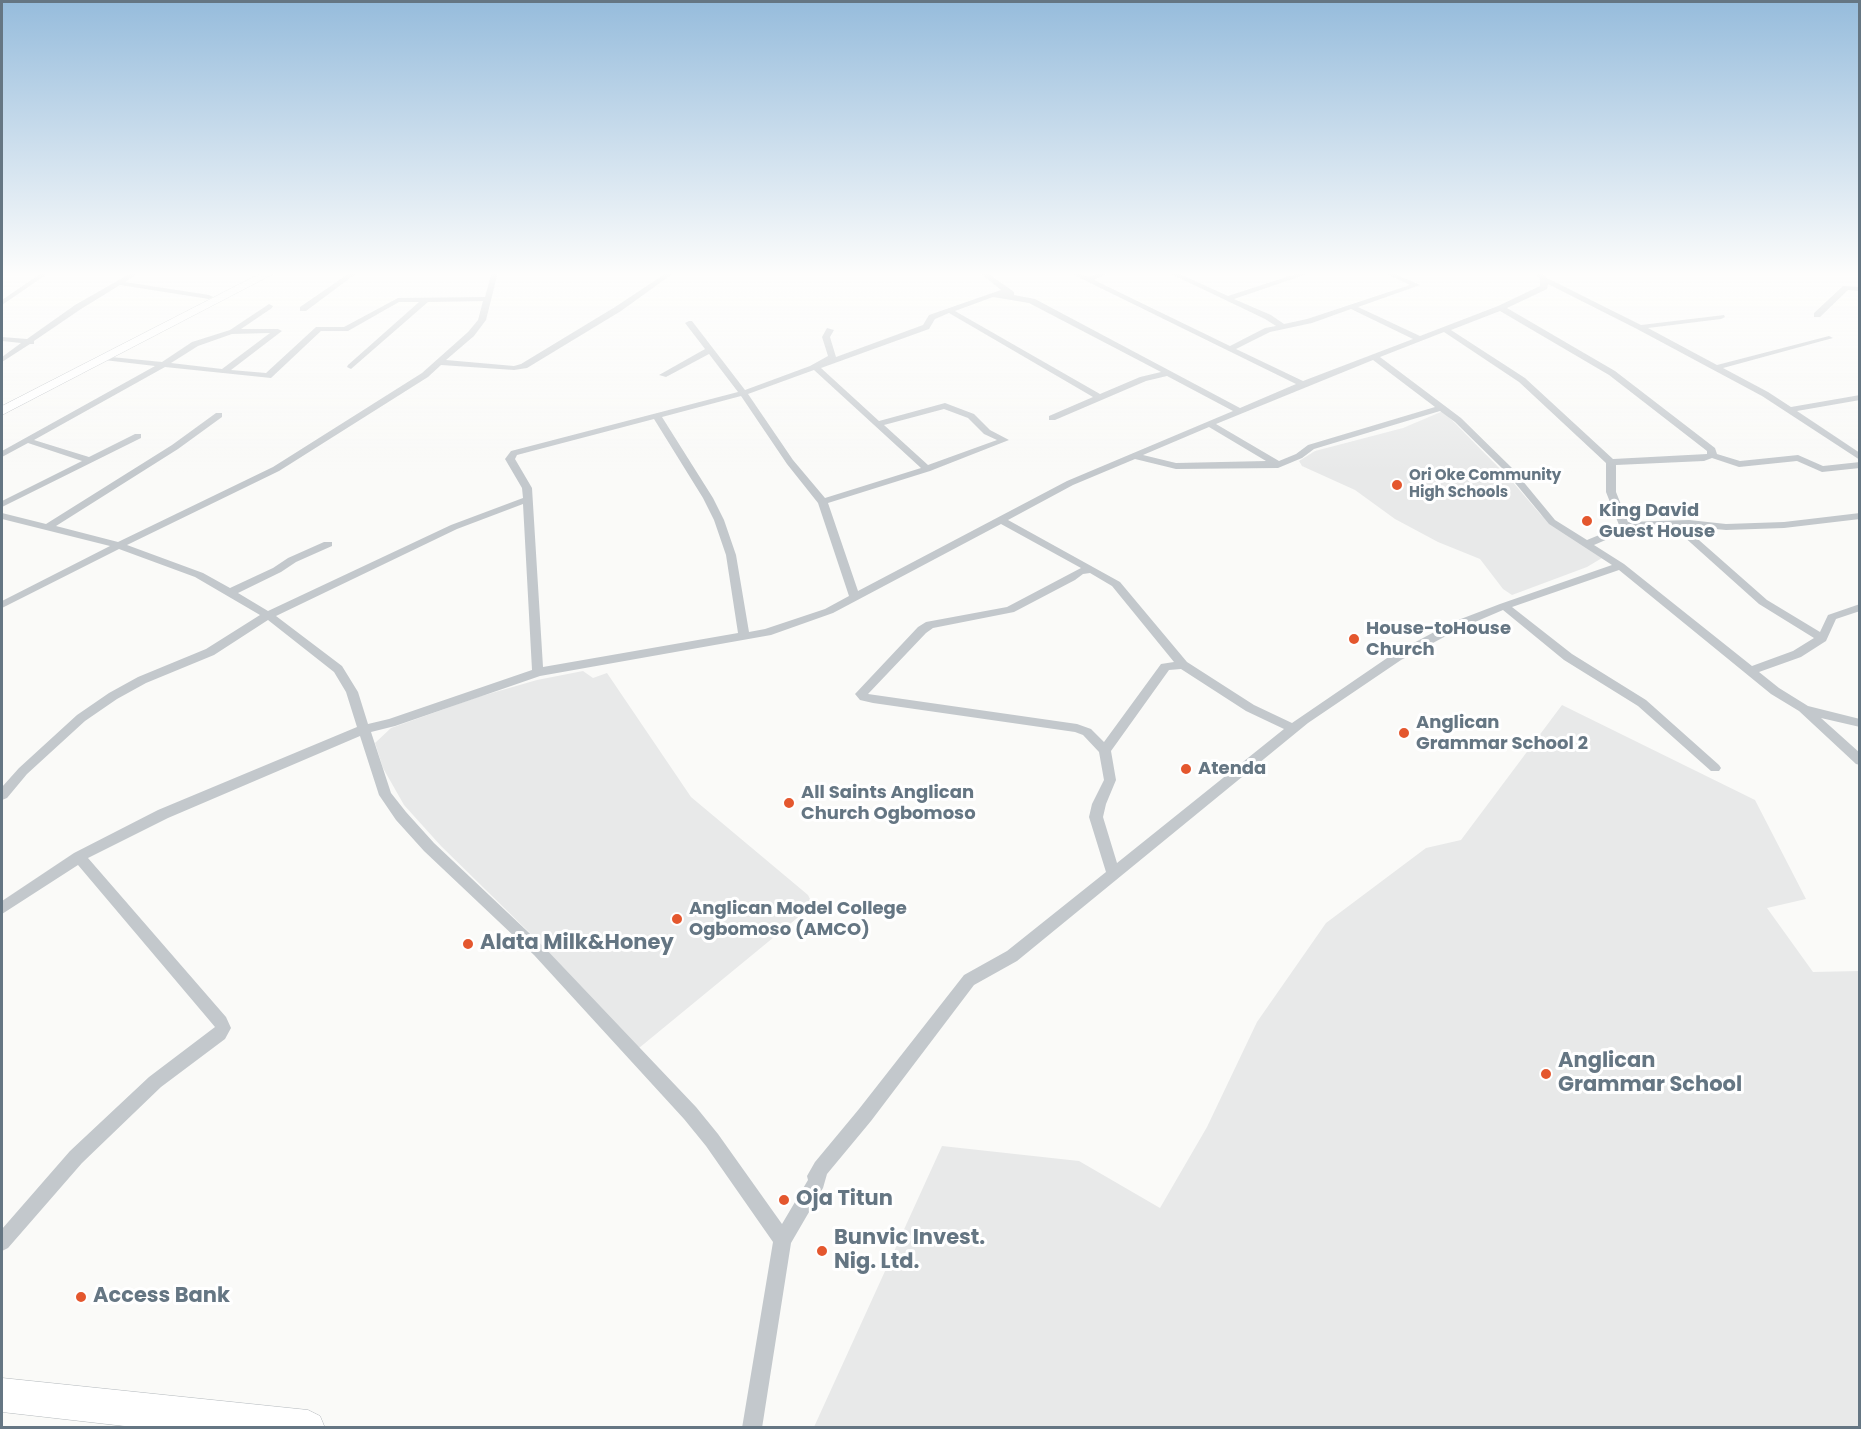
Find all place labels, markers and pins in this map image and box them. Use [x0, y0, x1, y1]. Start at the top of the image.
place label: Ori Oke Community High Schools [1409, 467, 1561, 502]
marker: Ori Oke Community High Schools [1390, 478, 1404, 492]
place label: King David Guest House [1599, 500, 1715, 542]
marker: King David Guest House [1580, 514, 1594, 528]
place label: House-toHouse Church [1366, 618, 1511, 660]
marker: House-toHouse Church [1347, 632, 1361, 646]
place label: Anglican Grammar School 2 [1416, 712, 1588, 754]
marker: Anglican Grammar School 2 [1397, 726, 1411, 740]
place label: Atenda [1198, 758, 1266, 780]
marker: Atenda [1179, 762, 1193, 776]
place label: All Saints Anglican Church Ogbomoso [801, 782, 976, 824]
marker: All Saints Anglican Church Ogbomoso [782, 796, 796, 810]
place label: Anglican Model College Ogbomoso (AMCO) [689, 898, 907, 940]
marker: Anglican Model College Ogbomoso (AMCO) [670, 912, 684, 926]
place label: Alata Milk&Honey [480, 931, 674, 957]
marker: Alata Milk&Honey [461, 937, 475, 951]
place label: Anglican Grammar School [1558, 1049, 1742, 1099]
marker: Anglican Grammar School [1539, 1067, 1553, 1081]
place label: Oja Titun [796, 1187, 893, 1213]
marker: Oja Titun [777, 1193, 791, 1207]
place label: Bunvic Invest. Nig. Ltd. [834, 1226, 985, 1276]
marker: Bunvic Invest. Nig. Ltd. [815, 1244, 829, 1258]
place label: Access Bank [93, 1284, 230, 1310]
marker: Access Bank [74, 1290, 88, 1304]

